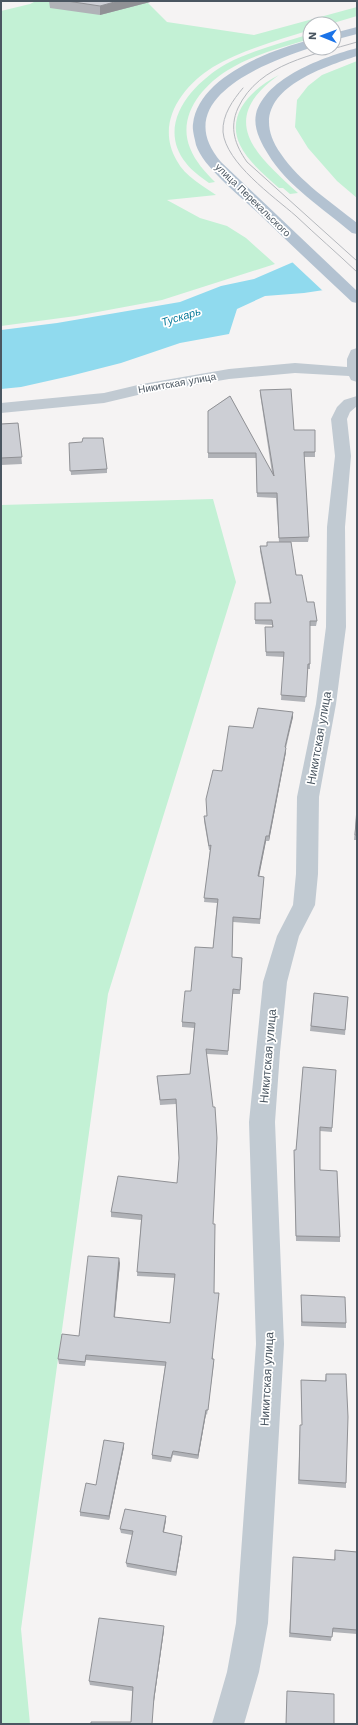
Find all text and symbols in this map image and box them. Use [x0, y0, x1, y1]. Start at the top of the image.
north arrow [302, 16, 342, 56]
text: N [306, 32, 319, 40]
street label: улица Перекальского [213, 161, 293, 239]
water label: Тускарь [160, 305, 202, 329]
street label: Никитская улица [137, 371, 217, 395]
street label: Никитская улица [304, 690, 334, 786]
street label: Никитская улица [257, 1008, 279, 1104]
street label: Никитская улица [258, 1331, 276, 1427]

